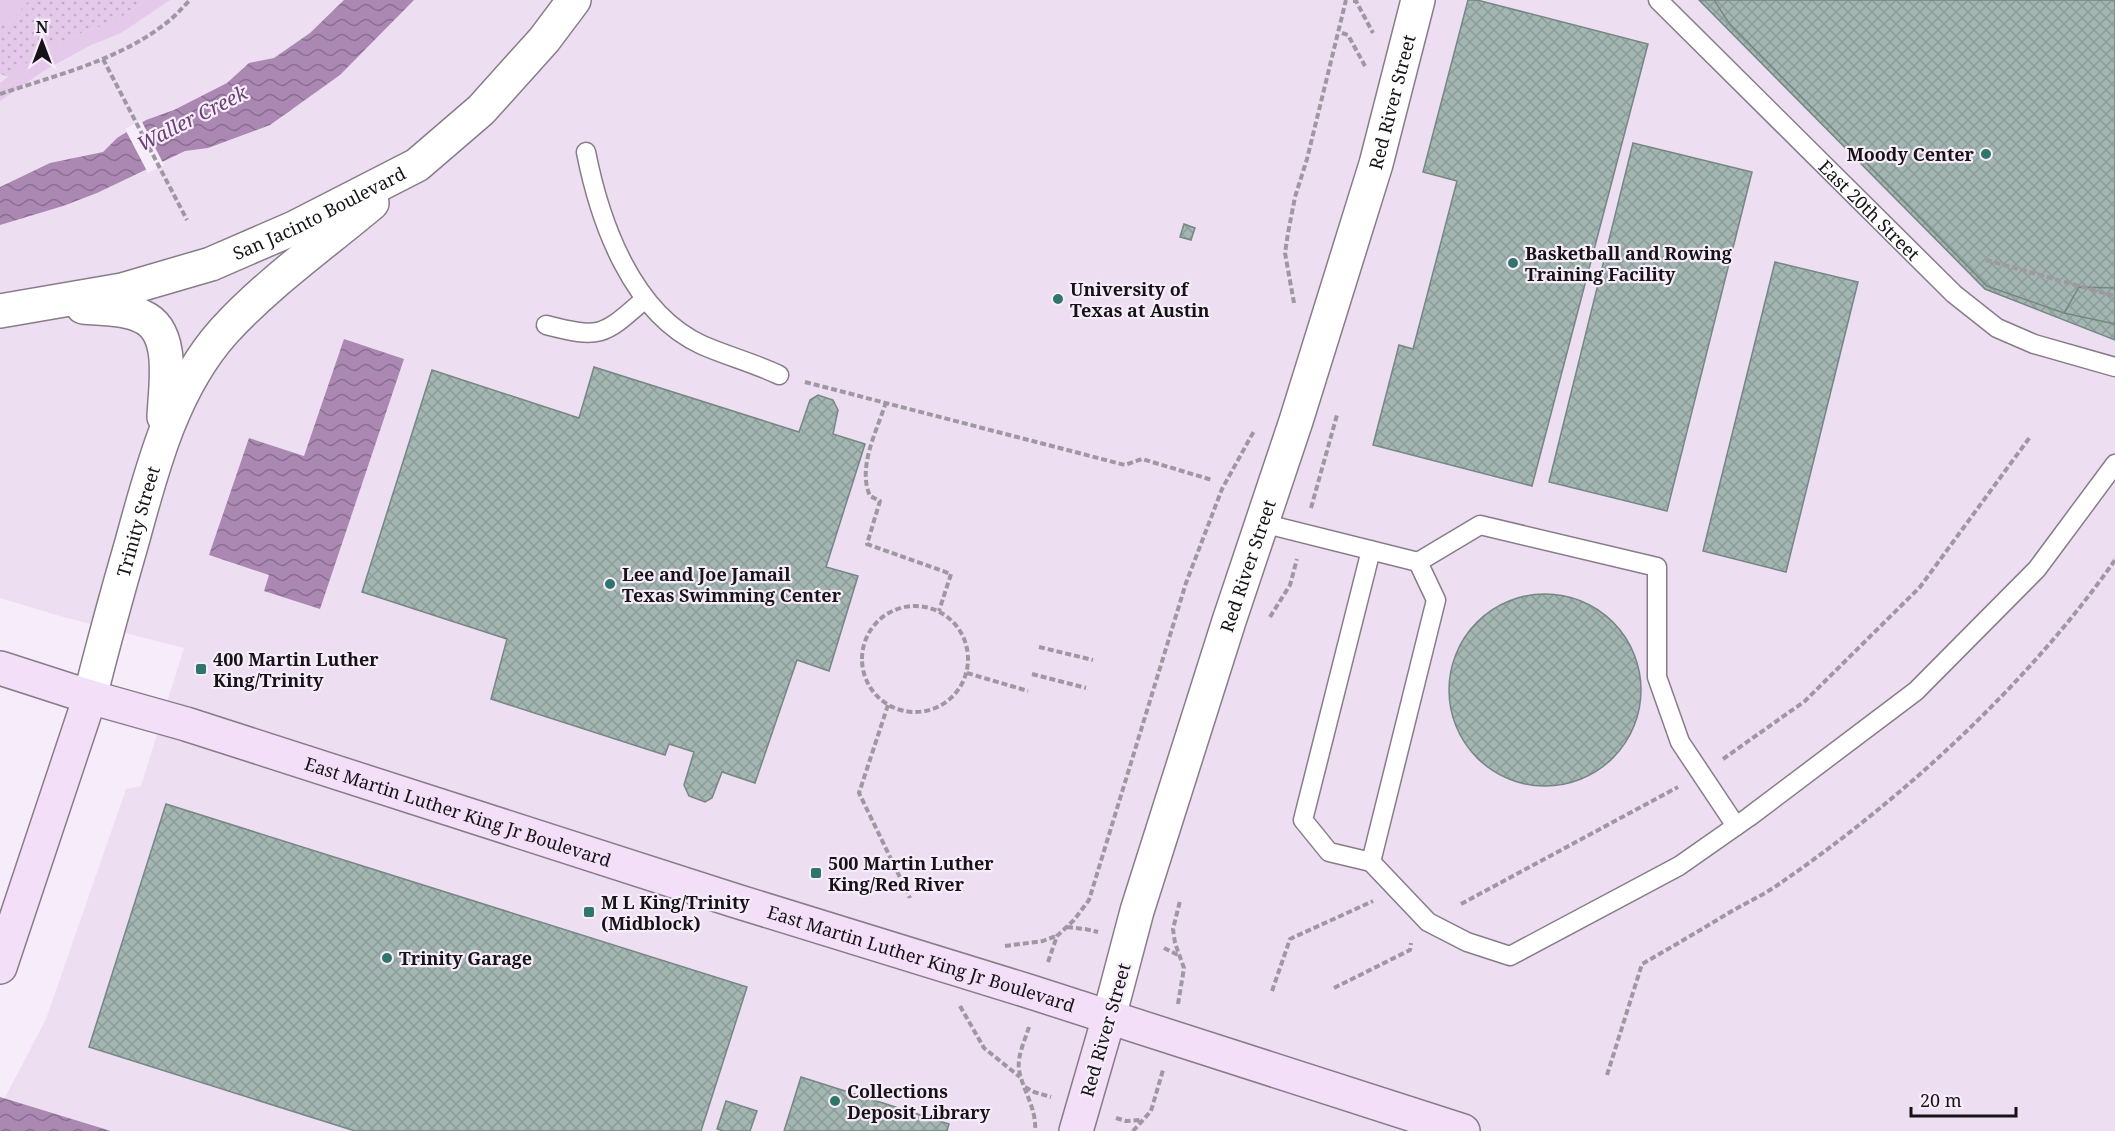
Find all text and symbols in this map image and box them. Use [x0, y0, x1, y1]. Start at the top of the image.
north arrow [12, 12, 72, 72]
text: N [36, 16, 49, 38]
street label: Red River Street [1363, 32, 1421, 172]
water label: Waller Creek [132, 78, 252, 157]
place label: Moody Center [1847, 142, 1975, 166]
marker: Moody Center [1979, 147, 1993, 161]
street label: East 20th Street [1814, 154, 1925, 266]
street label: San Jacinto Boulevard [229, 161, 410, 265]
place label: Basketball and Rowing Training Facility [1525, 241, 1733, 286]
marker: Basketball and Rowing Training Facility [1506, 256, 1520, 270]
place label: University of Texas at Austin [1070, 277, 1209, 322]
marker: University of Texas at Austin [1051, 292, 1065, 306]
street label: Trinity Street [111, 463, 165, 580]
street label: Red River Street [1214, 497, 1281, 635]
place label: Lee and Joe Jamail Texas Swimming Center [622, 562, 842, 607]
marker: Lee and Joe Jamail Texas Swimming Center [603, 577, 617, 591]
place label: 400 Martin Luther King/Trinity [213, 647, 379, 692]
marker: 400 Martin Luther King/Trinity [194, 662, 208, 676]
street label: East Martin Luther King Jr Boulevard [302, 751, 614, 872]
place label: 500 Martin Luther King/Red River [828, 851, 994, 896]
marker: 500 Martin Luther King/Red River [809, 866, 823, 880]
place label: M L King/Trinity (Midblock) [601, 890, 750, 935]
street label: East Martin Luther King Jr Boulevard [765, 899, 1078, 1017]
marker: M L King/Trinity (Midblock) [582, 905, 596, 919]
place label: Trinity Garage [399, 946, 532, 970]
marker: Trinity Garage [380, 951, 394, 965]
street label: Red River Street [1074, 960, 1136, 1100]
place label: Collections Deposit Library [847, 1079, 991, 1124]
scale bar [1911, 1080, 2016, 1118]
text: 20 m [1920, 1088, 1962, 1112]
marker: Collections Deposit Library [828, 1094, 842, 1108]

